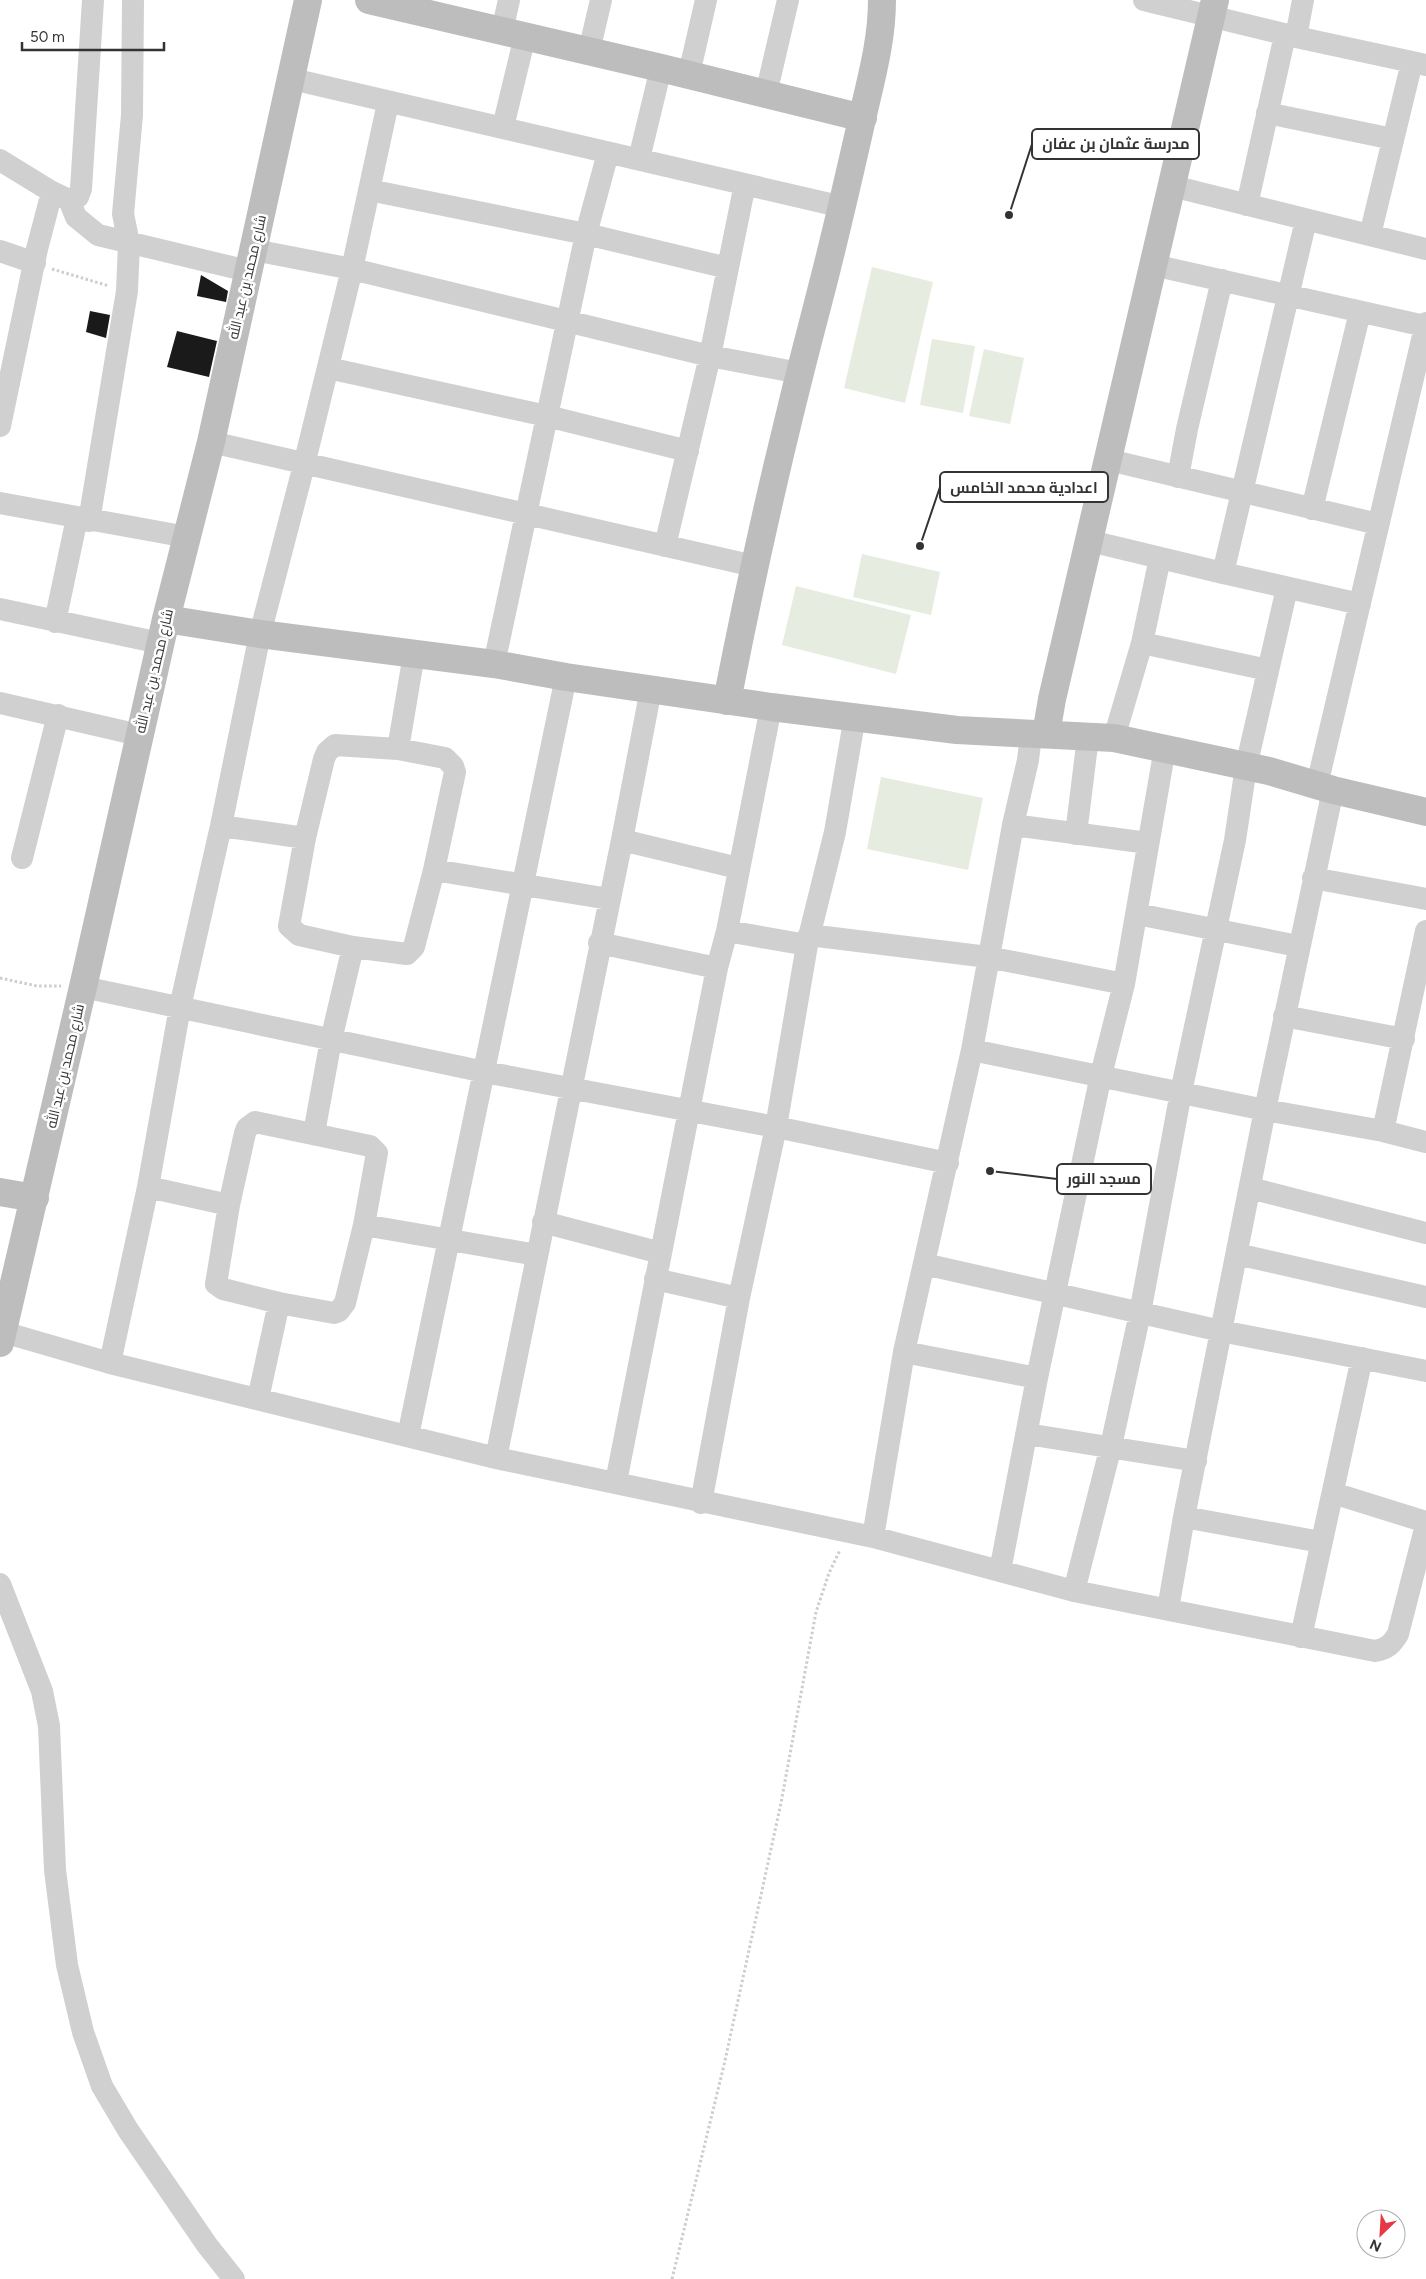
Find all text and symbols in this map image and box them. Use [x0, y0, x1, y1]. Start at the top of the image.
scale bar [22, 20, 165, 52]
text: 50 m [30, 28, 65, 46]
callout: مدرسة عثمان بن عفان [1032, 129, 1199, 159]
text: مدرسة عثمان بن عفان [1042, 135, 1190, 153]
street label: شارع محمد بن عبد الله [224, 213, 270, 341]
callout: اعدادية محمد الخامس [940, 472, 1108, 502]
text: اعدادية محمد الخامس [950, 479, 1098, 497]
street label: شارع محمد بن عبد الله [131, 607, 177, 735]
street label: شارع محمد بن عبد الله [42, 1002, 88, 1130]
callout: مسجد النور [1057, 1164, 1151, 1194]
text: مسجد النور [1066, 1170, 1141, 1188]
north arrow [1356, 2209, 1406, 2259]
text: N [1367, 2235, 1384, 2255]

